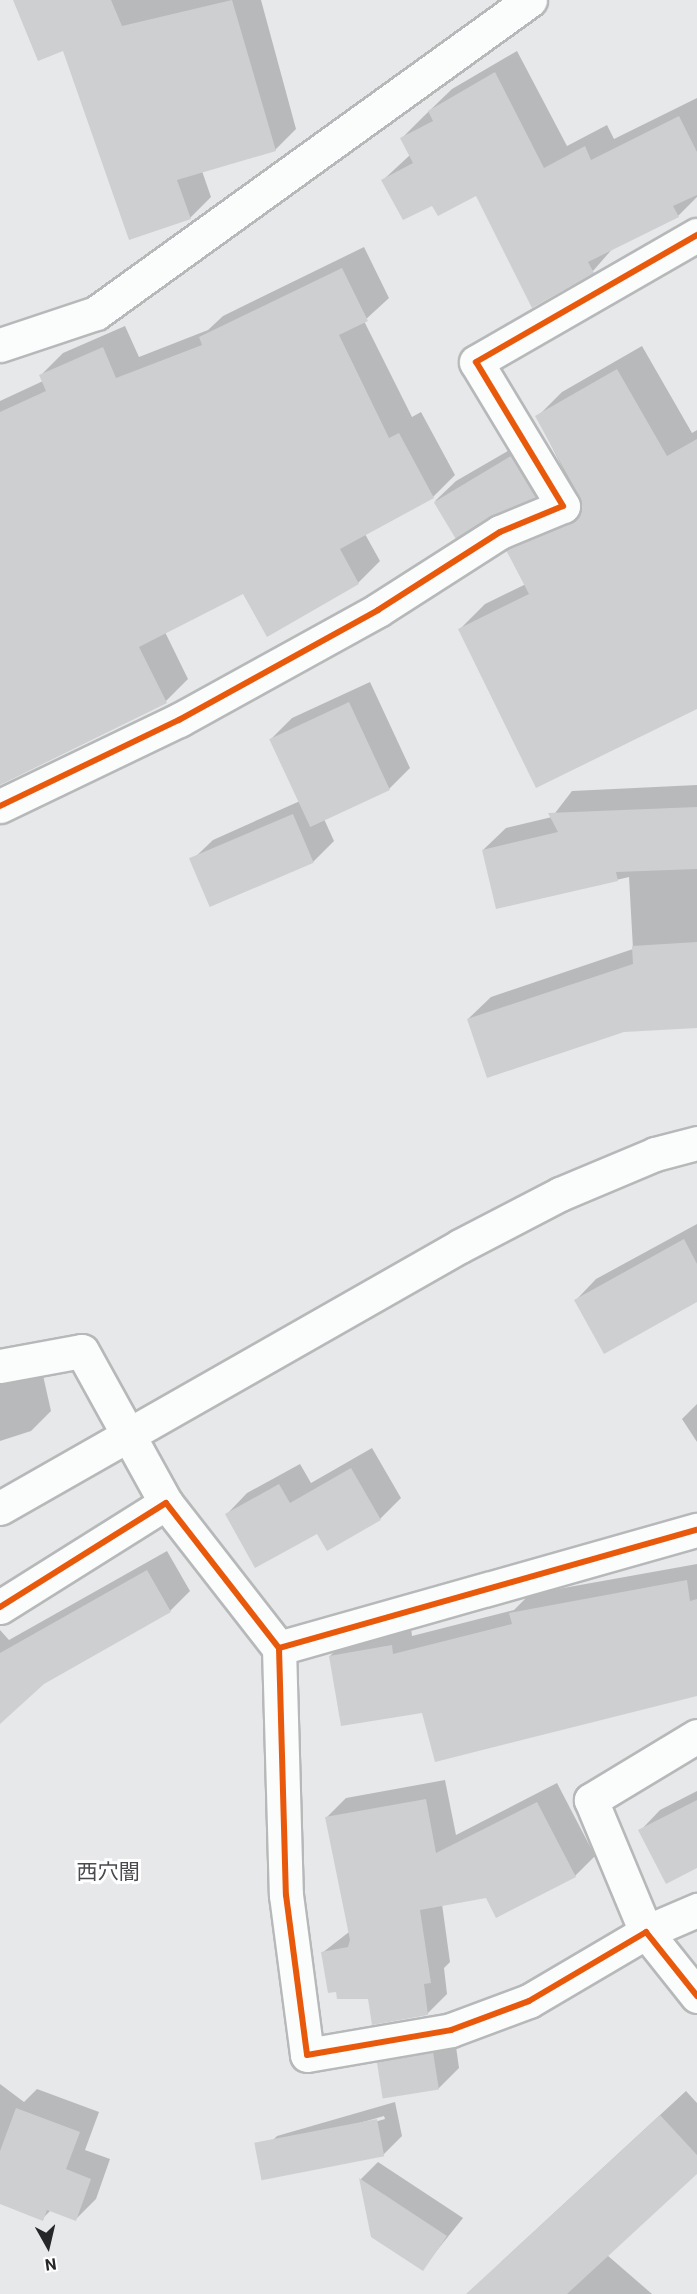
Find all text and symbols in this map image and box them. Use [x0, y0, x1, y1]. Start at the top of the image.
district label: 西穴闇 [77, 1859, 139, 1885]
north arrow [18, 2216, 78, 2276]
text: N [44, 2254, 57, 2275]

